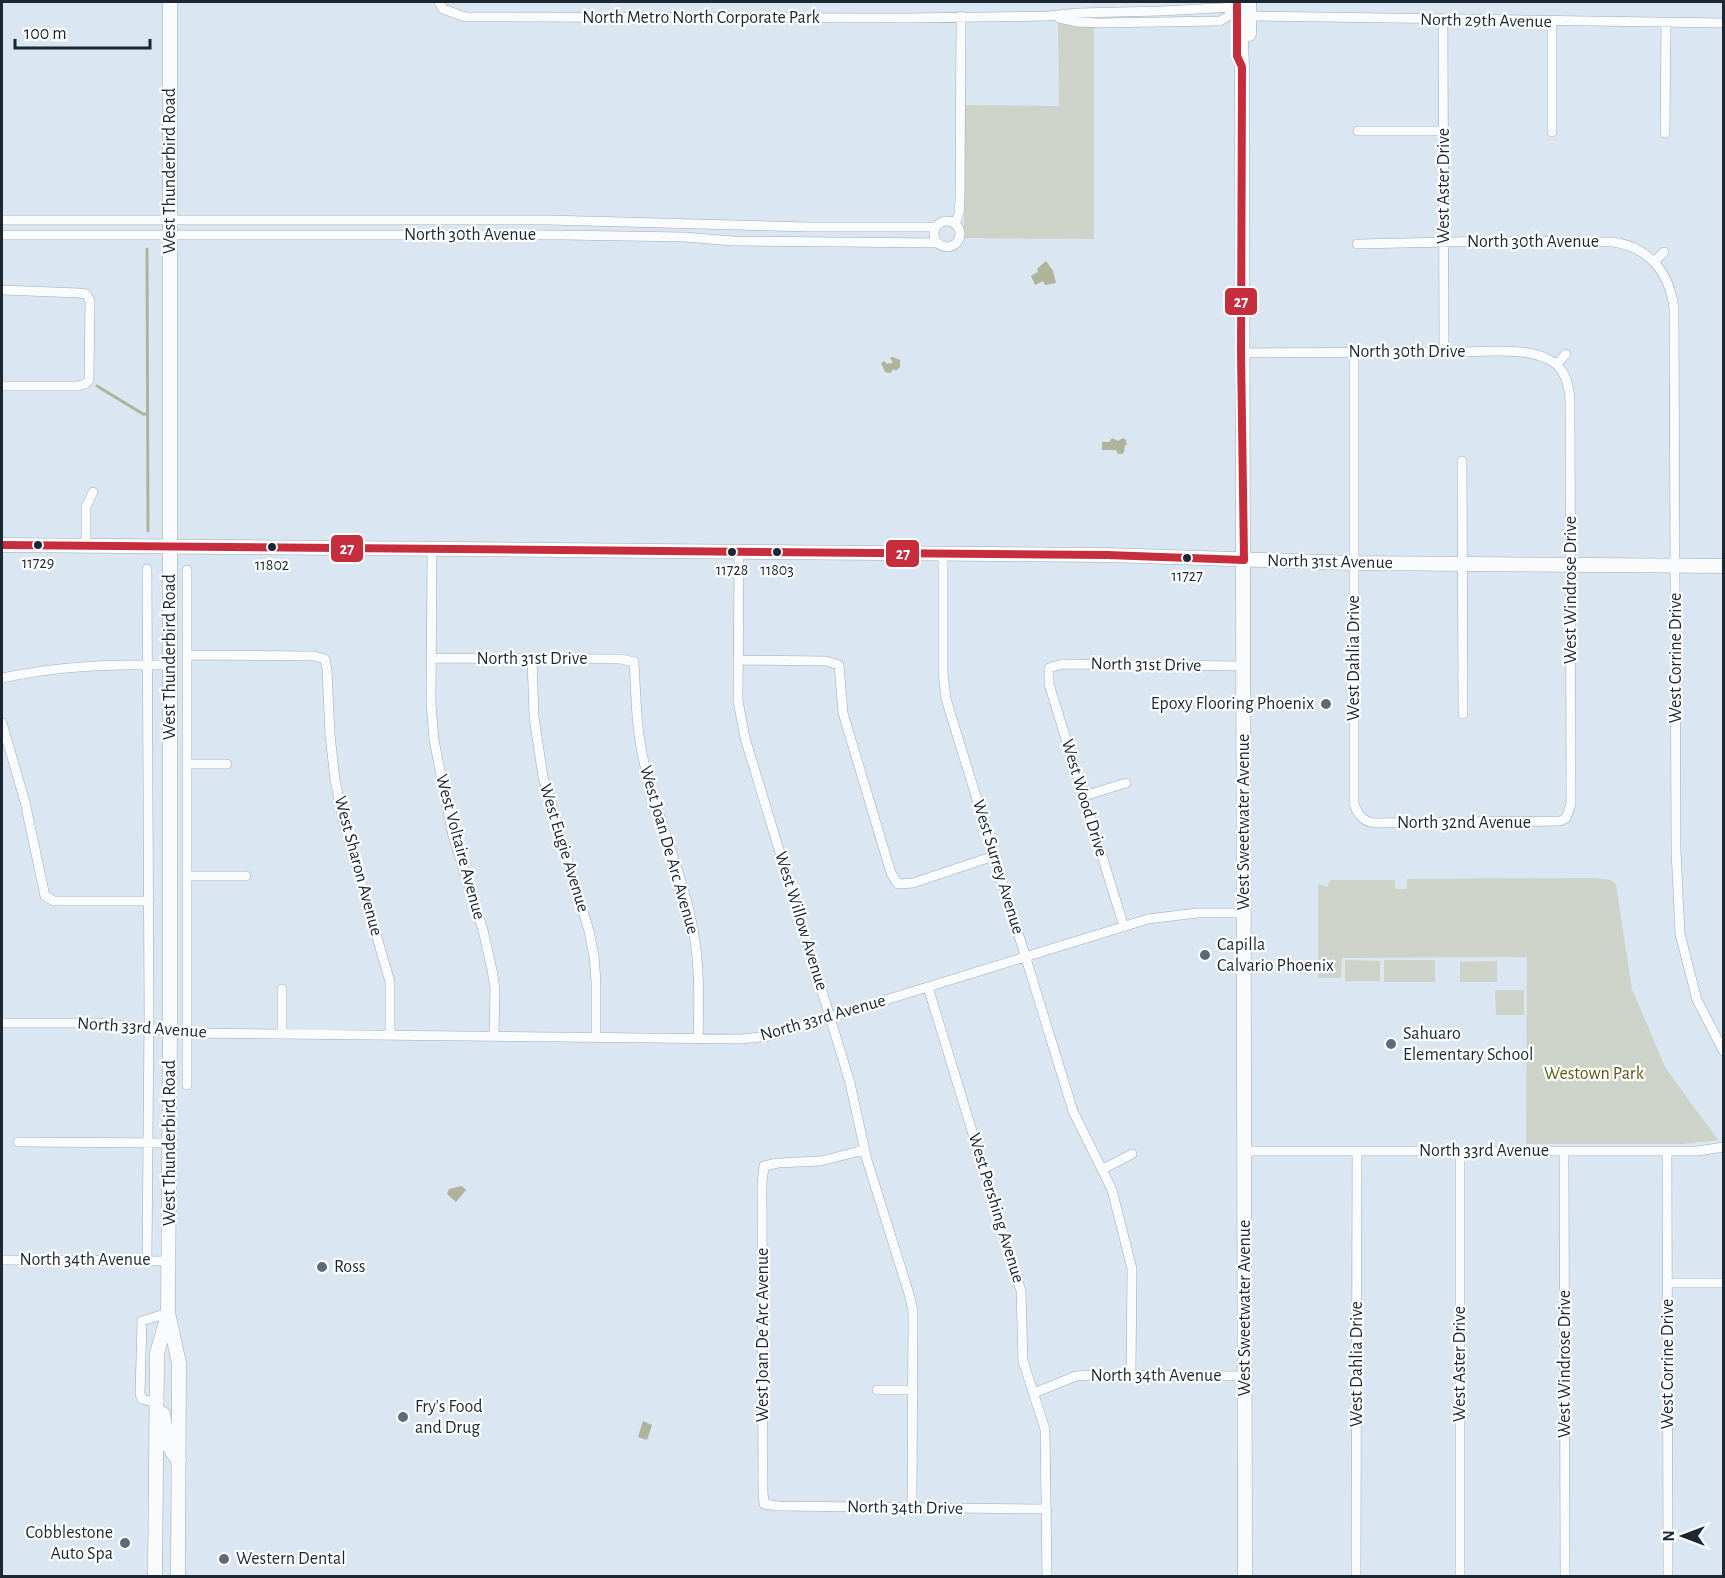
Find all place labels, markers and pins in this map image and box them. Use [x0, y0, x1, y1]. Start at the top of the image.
marker: 11729 [32, 539, 44, 551]
marker: 11802 [266, 541, 278, 553]
marker: 11728 [726, 546, 738, 558]
marker: 11803 [771, 546, 783, 558]
marker: 11727 [1181, 552, 1193, 564]
place label: 11729 [22, 555, 54, 571]
place label: 11802 [255, 557, 289, 573]
place label: 11728 [716, 562, 748, 578]
place label: 11803 [760, 562, 794, 578]
place label: 11727 [1171, 568, 1203, 584]
place label: Epoxy Flooring Phoenix [1151, 695, 1314, 713]
marker: Epoxy Flooring Phoenix [1319, 697, 1333, 711]
place label: Capilla Calvario Phoenix [1217, 936, 1334, 975]
marker: Capilla Calvario Phoenix [1198, 948, 1212, 962]
place label: Sahuaro Elementary School [1403, 1025, 1534, 1064]
marker: Sahuaro Elementary School [1384, 1037, 1398, 1051]
place label: Ross [334, 1258, 366, 1276]
marker: Ross [315, 1260, 329, 1274]
place label: Fry's Food and Drug [415, 1398, 483, 1437]
marker: Fry's Food and Drug [396, 1410, 410, 1424]
place label: Cobblestone Auto Spa [26, 1524, 113, 1563]
marker: Cobblestone Auto Spa [118, 1536, 132, 1550]
place label: Western Dental [236, 1550, 346, 1568]
marker: Western Dental [217, 1552, 231, 1566]

